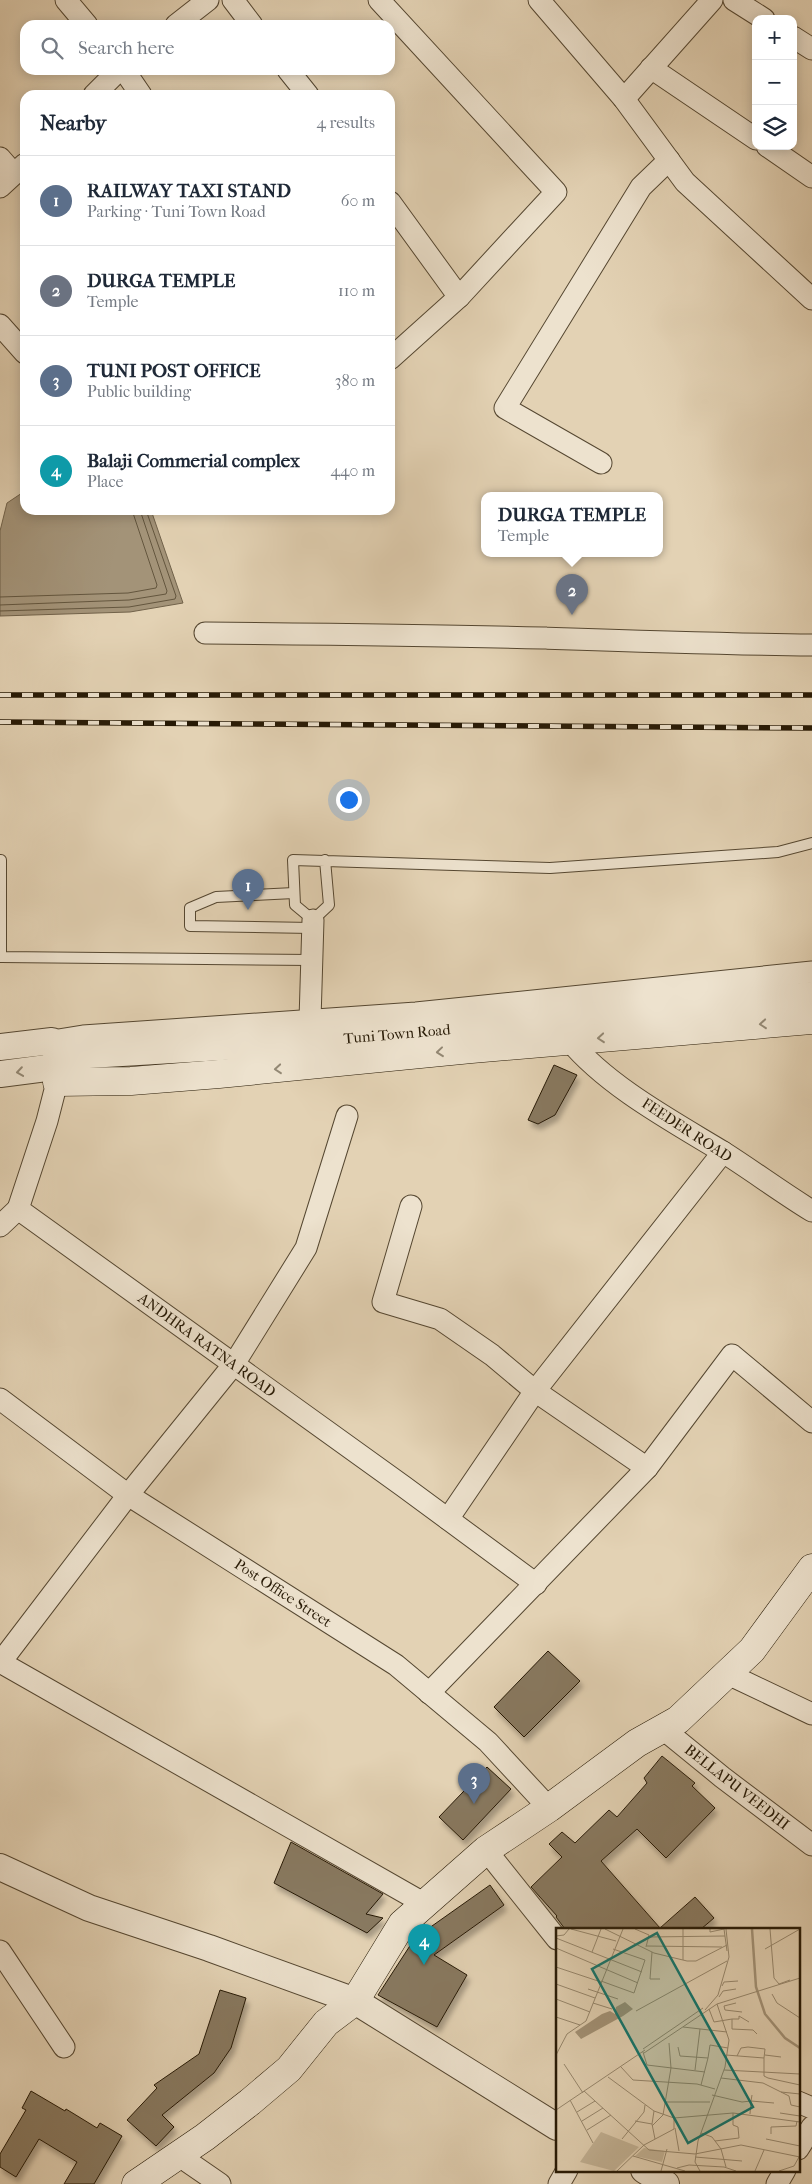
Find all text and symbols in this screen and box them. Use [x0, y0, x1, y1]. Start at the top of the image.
map controls [752, 15, 797, 150]
button: + [752, 15, 797, 60]
search box [20, 20, 395, 75]
icon: search [38, 34, 66, 62]
text: Search here [78, 37, 174, 59]
button: − [752, 60, 797, 105]
button: layers [752, 105, 797, 150]
text: Nearby [40, 111, 106, 135]
text: 4 results [317, 113, 375, 132]
text: RAILWAY TAXI STAND [87, 180, 291, 202]
text: 1 [53, 191, 59, 210]
text: 60 m [341, 191, 375, 210]
text: Parking · Tuni Town Road [87, 202, 266, 221]
text: DURGA TEMPLE [87, 270, 235, 292]
text: 2 [52, 281, 60, 300]
text: 110 m [338, 281, 375, 300]
text: Temple [87, 292, 138, 311]
text: TUNI POST OFFICE [87, 360, 261, 382]
text: 3 [53, 371, 59, 390]
text: 380 m [335, 371, 375, 390]
text: Public building [87, 382, 191, 401]
text: Balaji Commerial complex [87, 450, 300, 472]
text: 4 [51, 461, 61, 480]
text: 440 m [330, 461, 375, 480]
text: Place [87, 472, 123, 491]
popup [481, 492, 663, 557]
text: DURGA TEMPLE [498, 504, 646, 526]
text: Temple [498, 526, 549, 545]
pin: 2 [556, 574, 588, 615]
your location [336, 787, 362, 813]
pin: 1 [232, 869, 264, 910]
one-way arrow [759, 1019, 767, 1030]
street label: Tuni Town Road [343, 1020, 452, 1048]
one-way arrow [597, 1032, 605, 1043]
one-way arrow [435, 1046, 443, 1057]
one-way arrow [274, 1063, 282, 1074]
one-way arrow [16, 1066, 25, 1076]
street label: FEEDER ROAD [638, 1094, 736, 1166]
street label: ANDHRA RATNA ROAD [134, 1288, 279, 1401]
street label: Post Office Street [231, 1555, 336, 1631]
street label: BELLAPU VEEDHI [681, 1741, 793, 1834]
pin: 3 [458, 1763, 490, 1804]
pin: 4 [408, 1924, 440, 1965]
inset map [556, 1928, 800, 2172]

